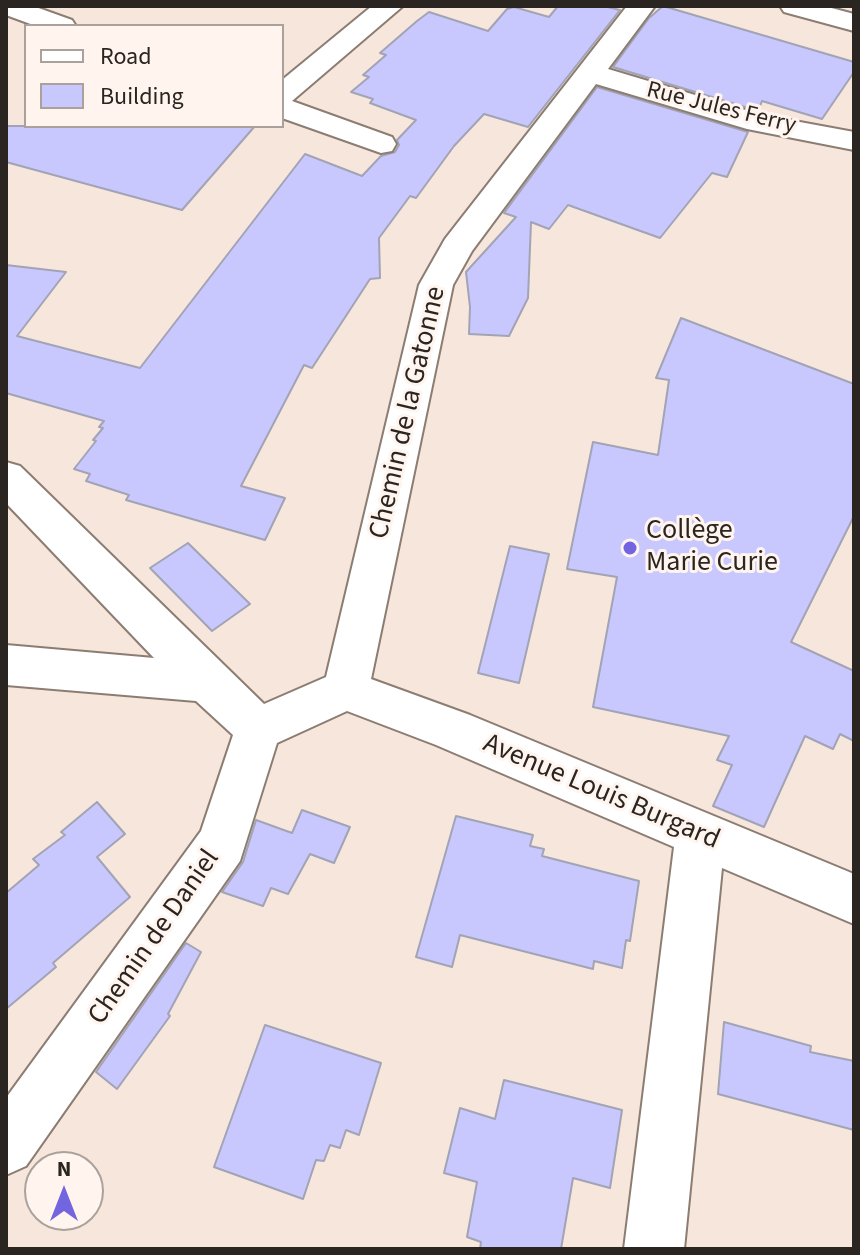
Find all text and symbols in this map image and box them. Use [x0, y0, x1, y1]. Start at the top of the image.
legend [24, 24, 284, 128]
text: Road [100, 39, 152, 74]
street label: Rue Jules Ferry [643, 77, 799, 141]
text: Building [100, 79, 184, 114]
street label: Chemin de la Gatonne [364, 284, 454, 542]
place label: Collège Marie Curie [646, 515, 778, 581]
marker: Collège Marie Curie [621, 539, 639, 557]
street label: Avenue Louis Burgard [478, 728, 724, 858]
street label: Chemin de Daniel [82, 844, 228, 1032]
north arrow [24, 1151, 104, 1231]
text: N [57, 1153, 71, 1185]

